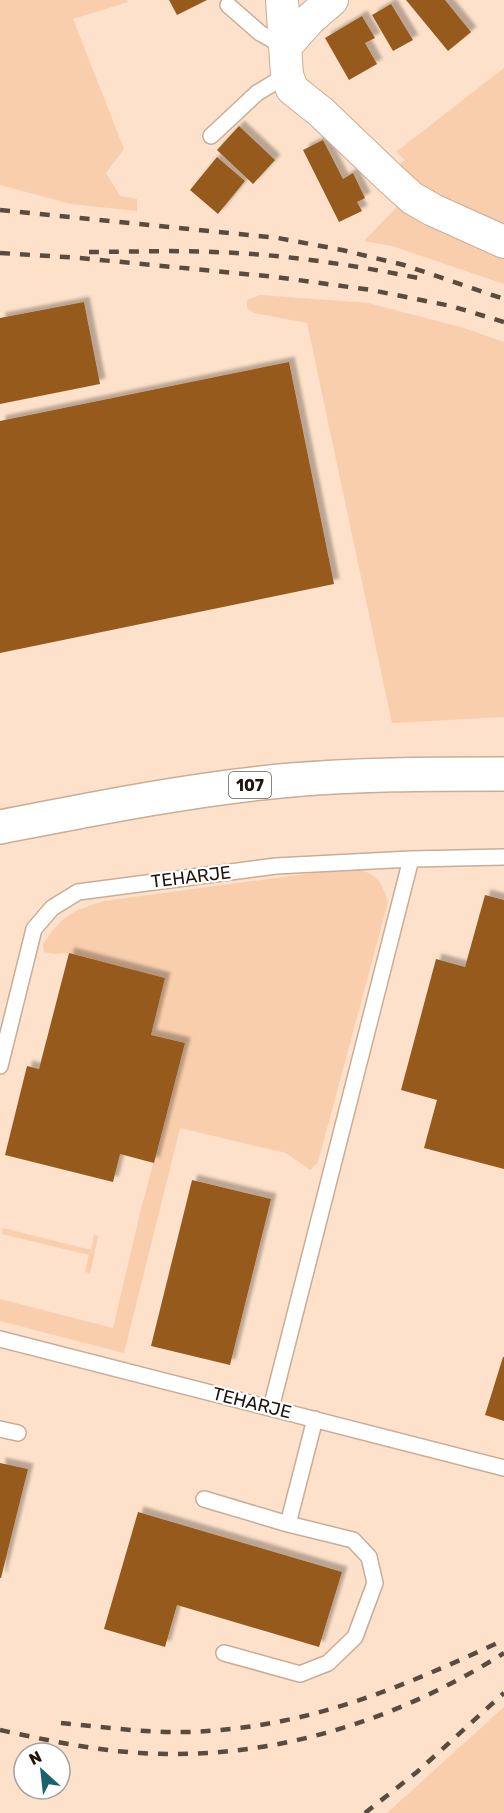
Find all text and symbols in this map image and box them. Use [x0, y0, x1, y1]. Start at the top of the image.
road number: 107 [229, 772, 271, 798]
street label: TEHARJE [150, 861, 232, 893]
street label: TEHARJE [210, 1383, 294, 1423]
north arrow [12, 1741, 72, 1801]
text: N [26, 1747, 45, 1769]

